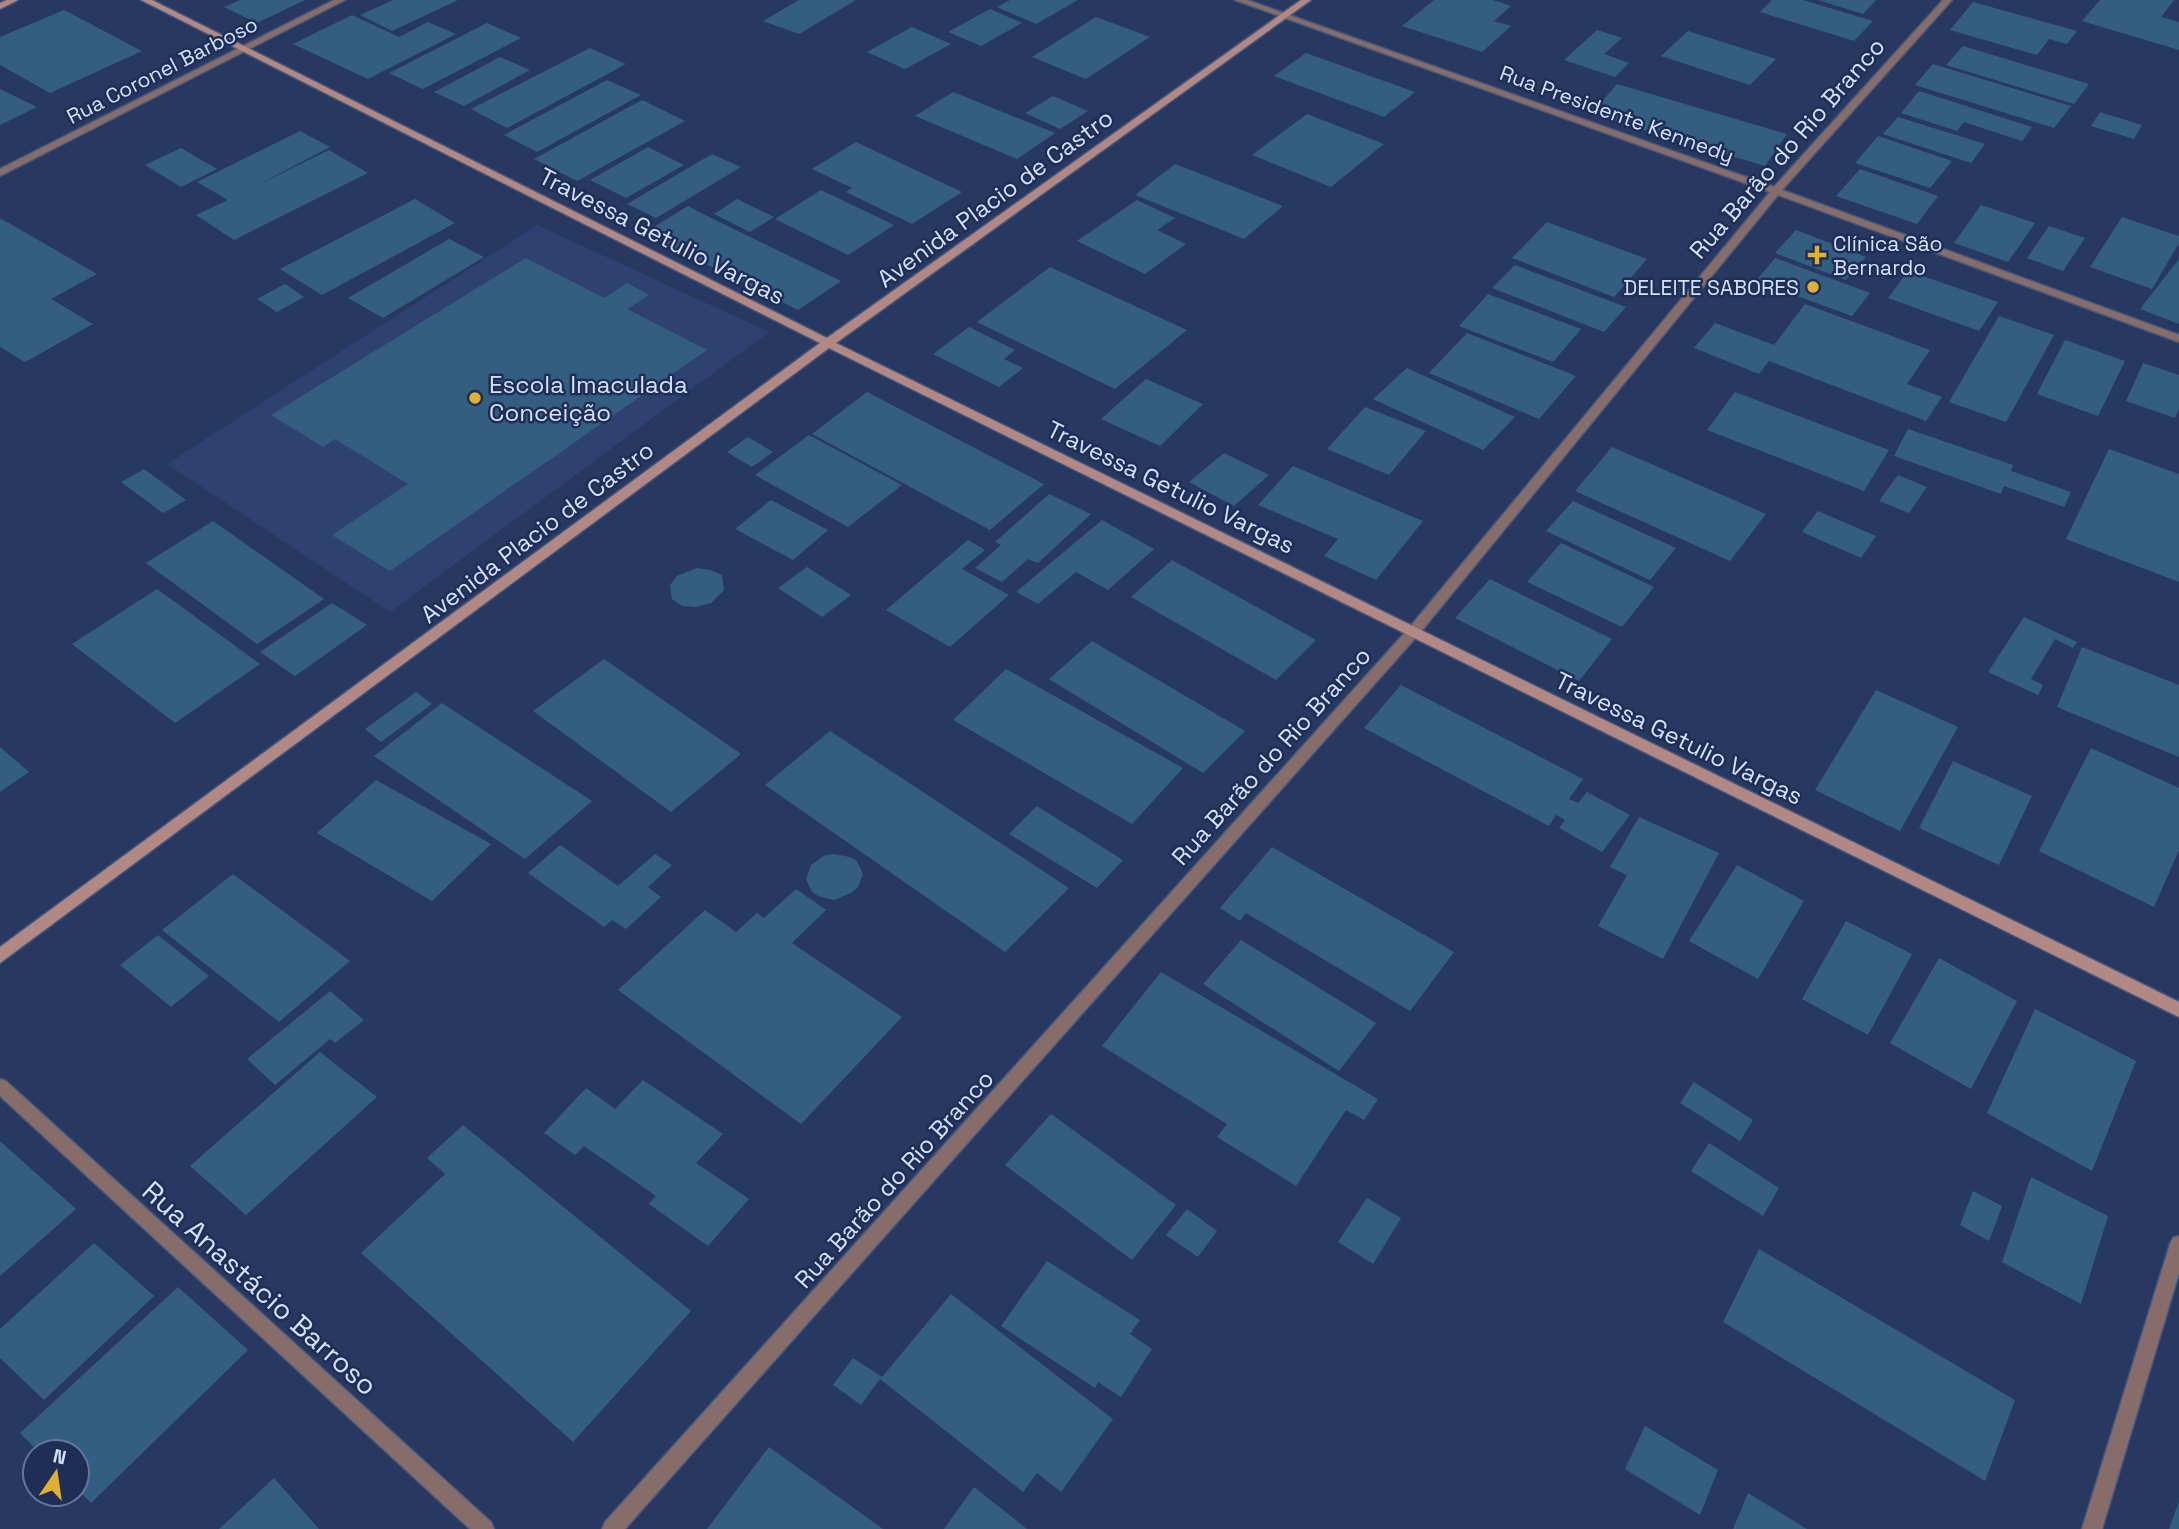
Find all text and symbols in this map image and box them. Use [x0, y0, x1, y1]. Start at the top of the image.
street label: Rua Coronel Barboso [62, 10, 262, 130]
street label: Rua Barão do Rio Branco [1682, 31, 1892, 265]
street label: Rua Presidente Kennedy [1496, 59, 1738, 169]
street label: Avenida Placio de Castro [871, 102, 1119, 294]
street label: Travessa Getulio Vargas [534, 160, 790, 312]
place label: Clínica São Bernardo [1833, 230, 1942, 281]
marker: Clínica São Bernardo [1807, 245, 1827, 265]
place label: DELEITE SABORES [1623, 274, 1799, 301]
marker: DELEITE SABORES [1805, 279, 1821, 295]
place label: Escola Imaculada Conceição [489, 369, 688, 428]
marker: Escola Imaculada Conceição [467, 390, 483, 406]
street label: Travessa Getulio Vargas [1042, 413, 1300, 561]
street label: Avenida Placio de Castro [414, 434, 660, 630]
street label: Rua Barão do Rio Branco [1165, 640, 1377, 872]
street label: Travessa Getulio Vargas [1550, 664, 1808, 812]
street label: Rua Barão do Rio Branco [788, 1063, 1000, 1295]
street label: Rua Anastácio Barroso [135, 1173, 385, 1403]
north arrow [21, 1438, 91, 1508]
text: N [51, 1443, 69, 1471]

